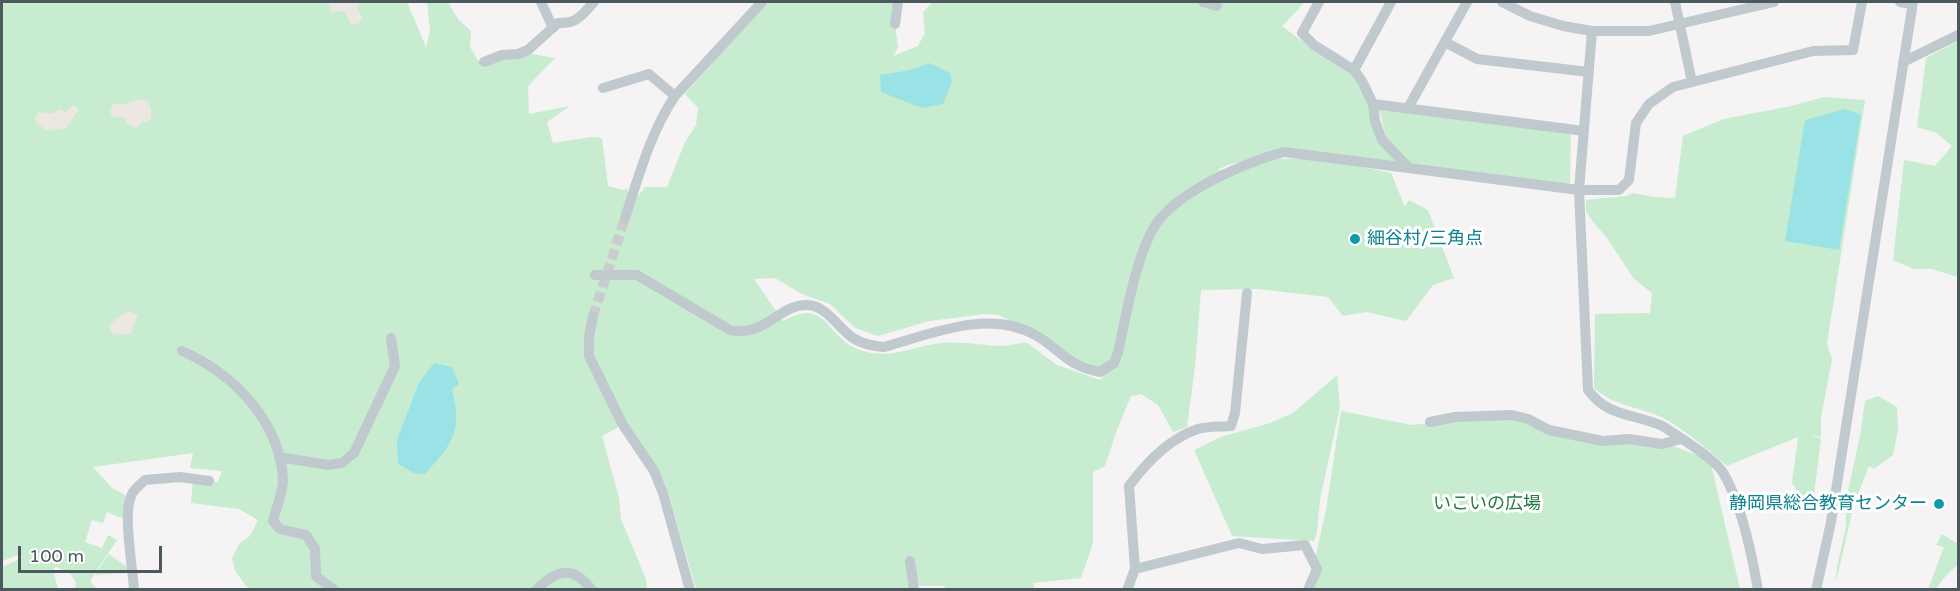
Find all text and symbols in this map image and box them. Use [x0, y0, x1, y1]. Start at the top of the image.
place label: 細谷村/三角点 [1367, 228, 1483, 250]
marker: 細谷村/三角点 [1348, 232, 1362, 246]
park label: いこいの広場 [1433, 493, 1541, 515]
place label: 静岡県総合教育センター [1729, 493, 1927, 515]
marker: 静岡県総合教育センター [1932, 497, 1946, 511]
scale bar [21, 534, 165, 572]
text: 100 m [29, 545, 84, 567]

